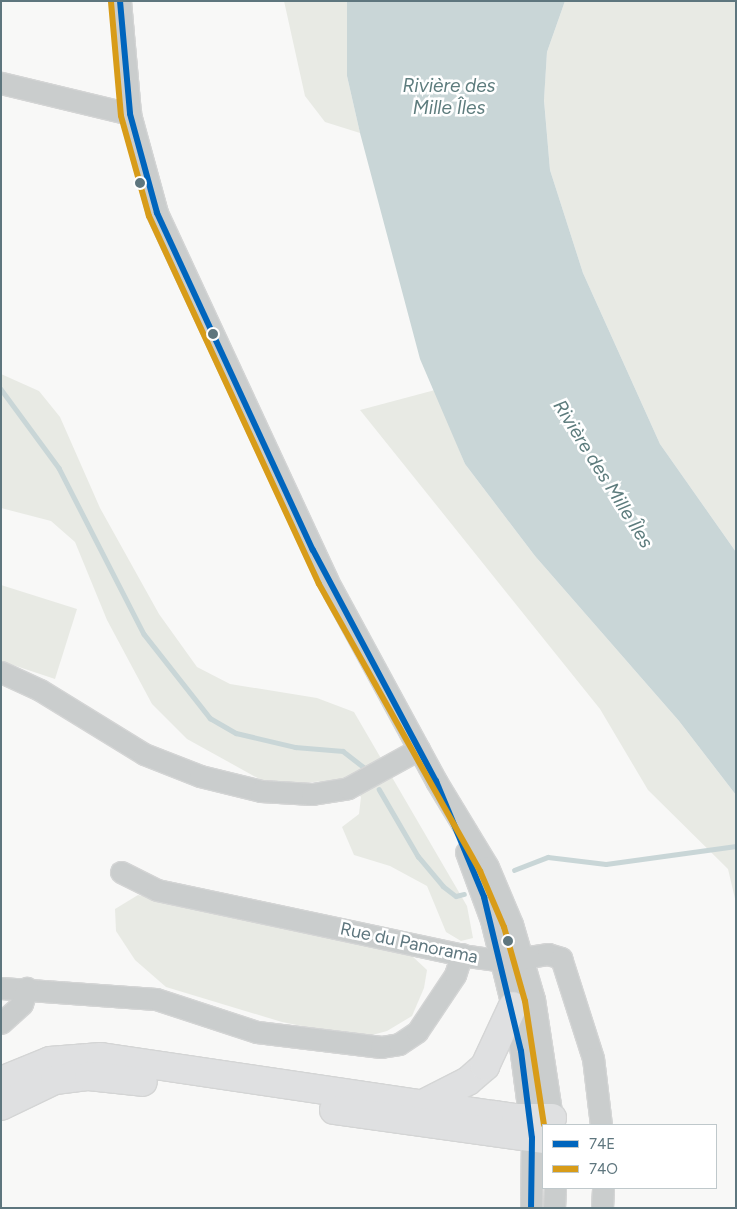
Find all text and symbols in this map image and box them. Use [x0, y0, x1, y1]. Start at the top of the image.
water label: Rivière des Mille Îles [402, 75, 496, 119]
unlabelled marker [135, 178, 145, 188]
unlabelled marker [208, 329, 218, 339]
water label: Rivière des Mille Îles [548, 396, 658, 552]
street label: Rue du Panorama [338, 918, 480, 968]
unlabelled marker [503, 936, 513, 946]
legend [542, 1124, 717, 1189]
text: 74E [589, 1135, 615, 1153]
text: 74O [589, 1160, 618, 1178]

